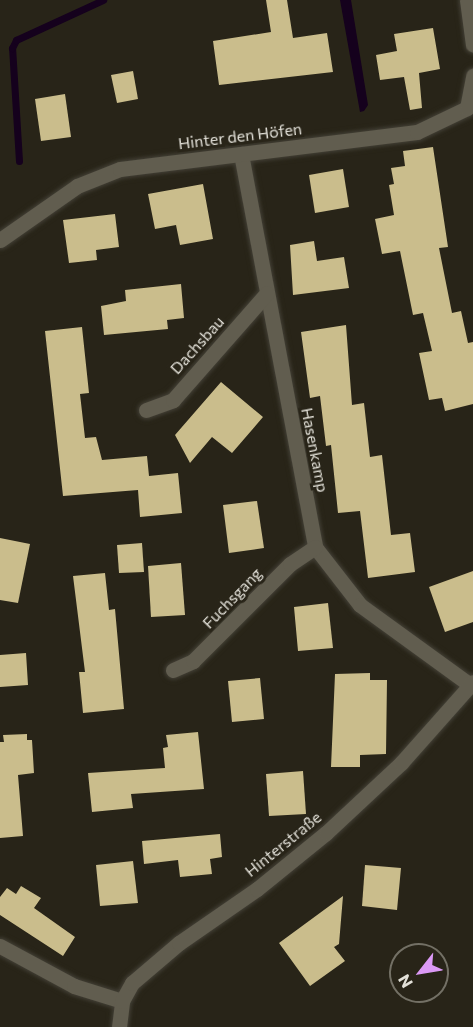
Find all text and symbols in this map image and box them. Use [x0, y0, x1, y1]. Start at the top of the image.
street label: Hinter den Höfen [177, 119, 303, 153]
street label: Dachsbau [166, 312, 228, 378]
street label: Hasenkamp [297, 406, 333, 494]
street label: Fuchsgang [198, 564, 266, 632]
street label: Hinterstraße [241, 807, 325, 881]
north arrow [389, 943, 449, 1003]
text: N [394, 971, 416, 992]

